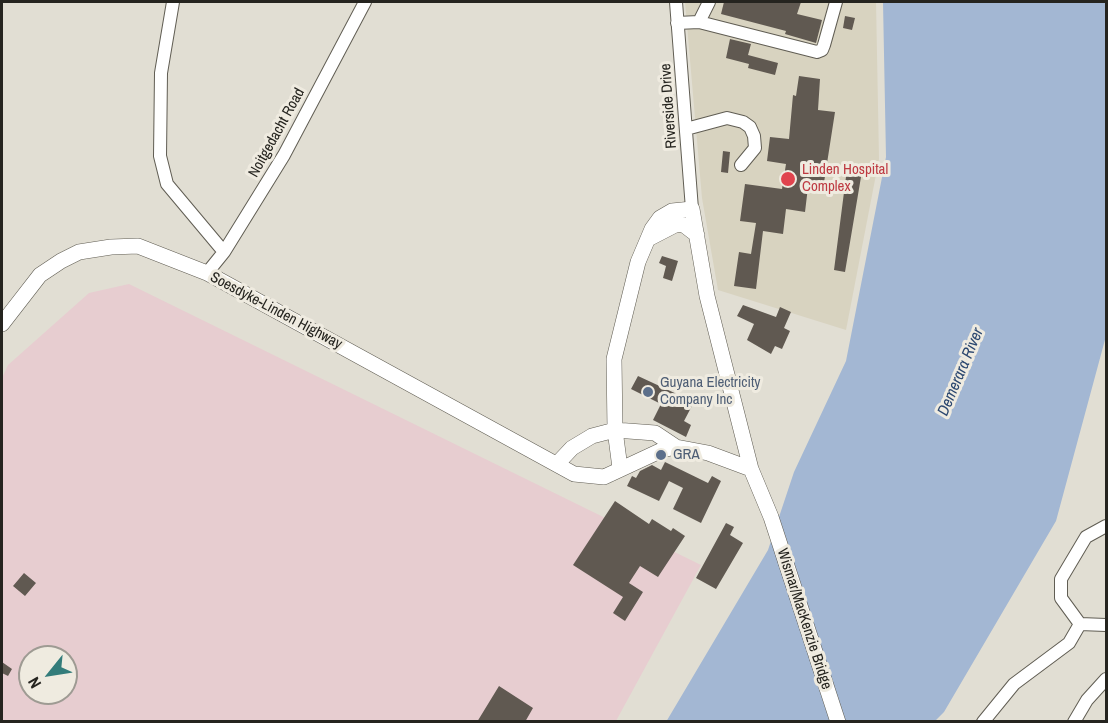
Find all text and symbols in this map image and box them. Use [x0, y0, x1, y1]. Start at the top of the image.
street label: Riverside Drive [657, 63, 681, 149]
street label: Noitgedacht Road [245, 85, 309, 181]
place label: Linden Hospital Complex [802, 161, 888, 196]
marker: Linden Hospital Complex [779, 170, 797, 188]
street label: Soesdyke-Linden Highway [207, 269, 345, 353]
water label: Demerara River [934, 325, 988, 419]
place label: Guyana Electricity Company Inc [660, 374, 760, 409]
marker: Guyana Electricity Company Inc [641, 385, 655, 399]
place label: GRA [673, 446, 700, 464]
marker: GRA [654, 448, 668, 462]
street label: Wismar/MacKenzie Bridge [773, 546, 835, 692]
north arrow [18, 645, 78, 705]
text: N [22, 673, 46, 693]

